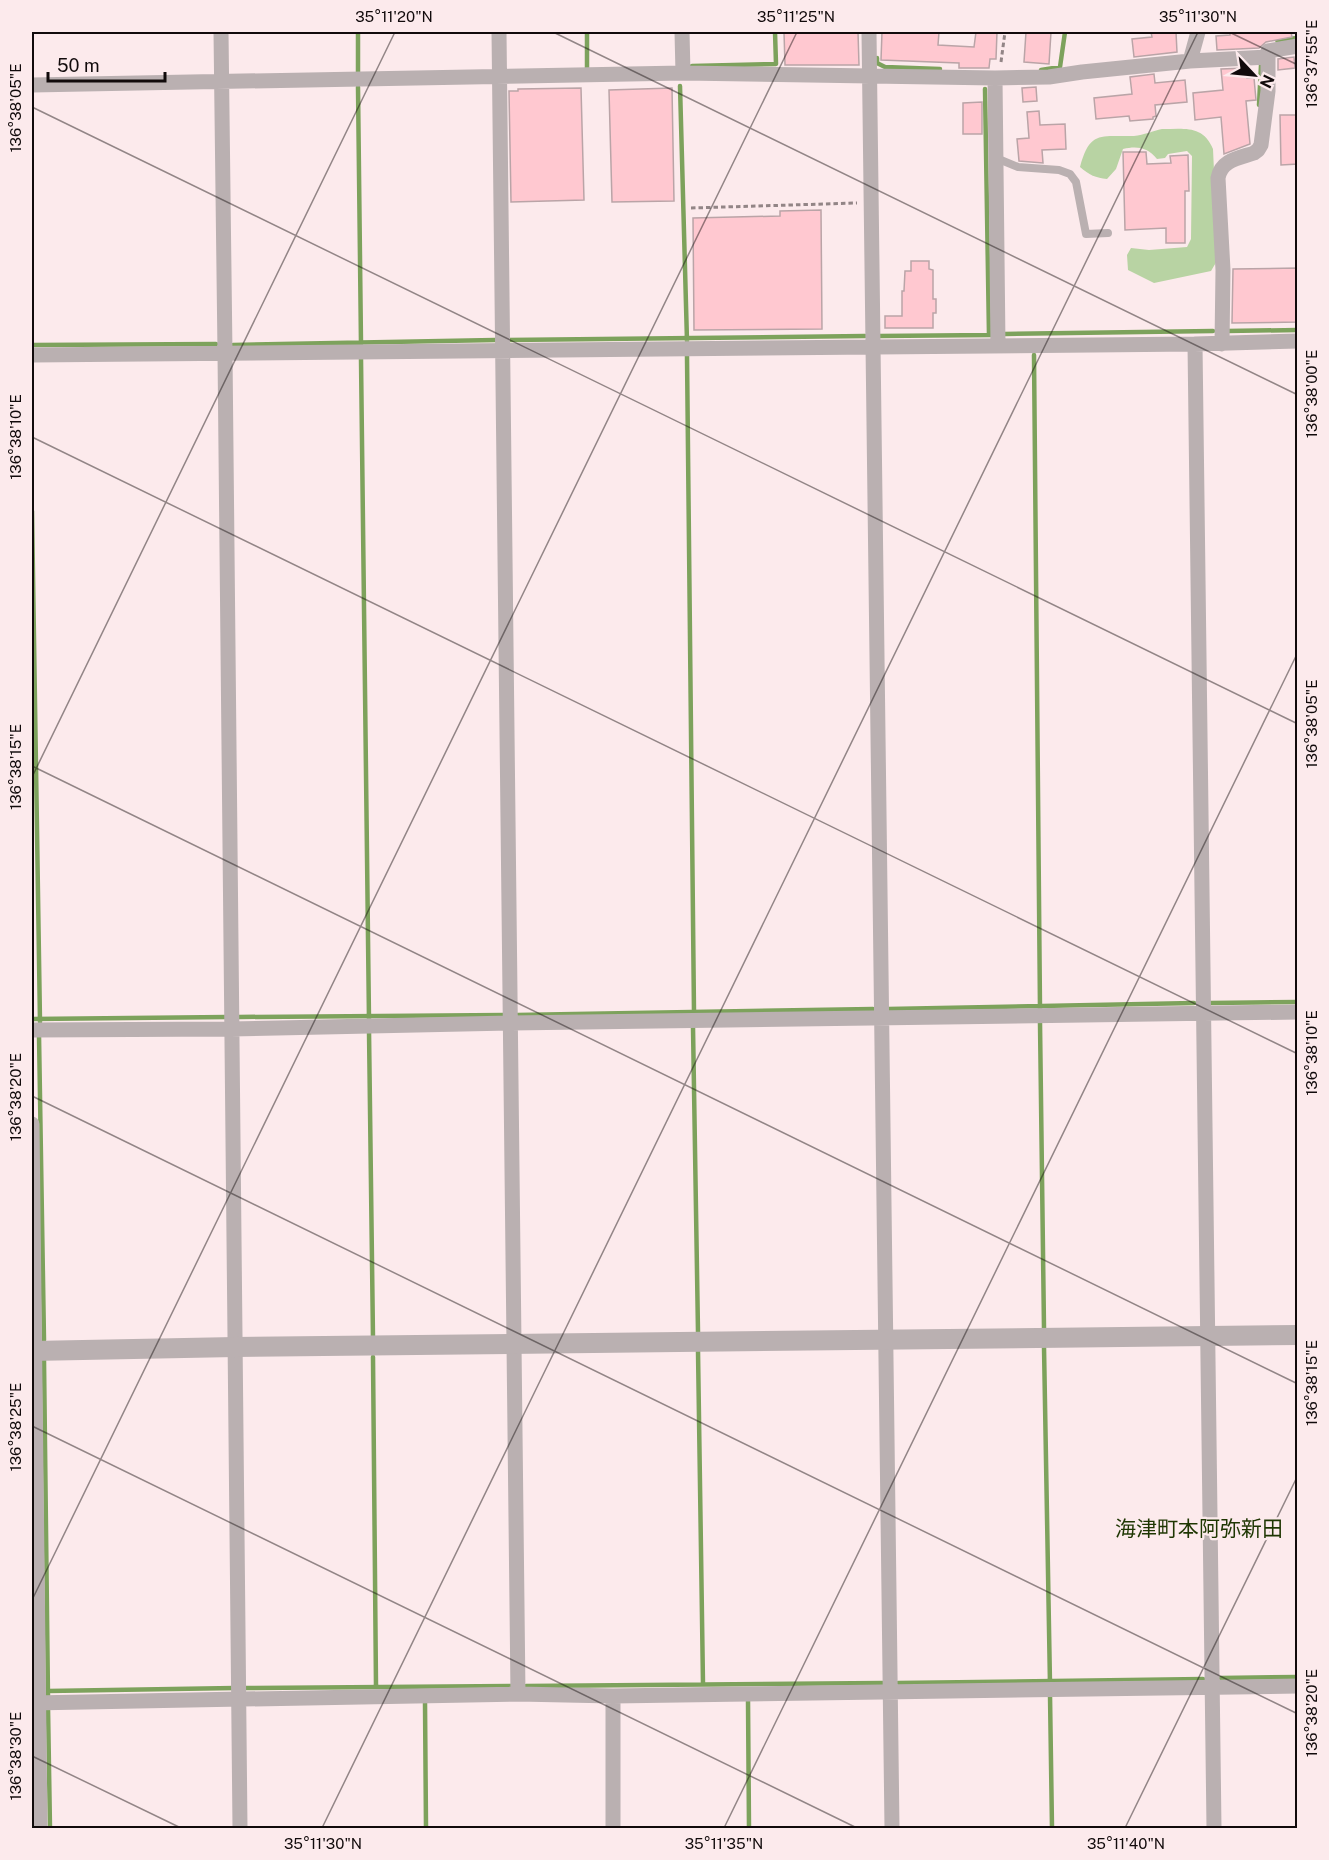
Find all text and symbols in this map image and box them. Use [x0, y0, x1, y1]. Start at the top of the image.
text: 35°11'20"N [355, 8, 433, 25]
text: 35°11'25"N [757, 8, 835, 25]
text: 35°11'30"N [1159, 8, 1237, 25]
text: 136°37'55"E [1303, 20, 1320, 108]
scale bar [48, 45, 165, 83]
north arrow [1224, 45, 1284, 105]
text: 50 m [57, 55, 100, 76]
text: 136°38'05"E [7, 64, 24, 153]
text: N [1256, 72, 1278, 91]
text: 136°38'00"E [1303, 350, 1320, 438]
text: 136°38'10"E [7, 394, 24, 480]
text: 136°38'05"E [1303, 680, 1320, 769]
text: 136°38'15"E [7, 724, 24, 810]
text: 136°38'10"E [1303, 1010, 1320, 1096]
text: 136°38'20"E [7, 1053, 24, 1141]
text: 136°38'15"E [1303, 1340, 1320, 1426]
text: 136°38'25"E [7, 1383, 24, 1471]
district label: 海津町本阿弥新田 [1115, 1516, 1283, 1541]
text: 136°38'20"E [1303, 1669, 1320, 1757]
text: 136°38'30"E [7, 1712, 24, 1800]
text: 35°11'30"N [284, 1835, 362, 1852]
text: 35°11'35"N [685, 1835, 763, 1852]
text: 35°11'40"N [1087, 1835, 1165, 1852]

